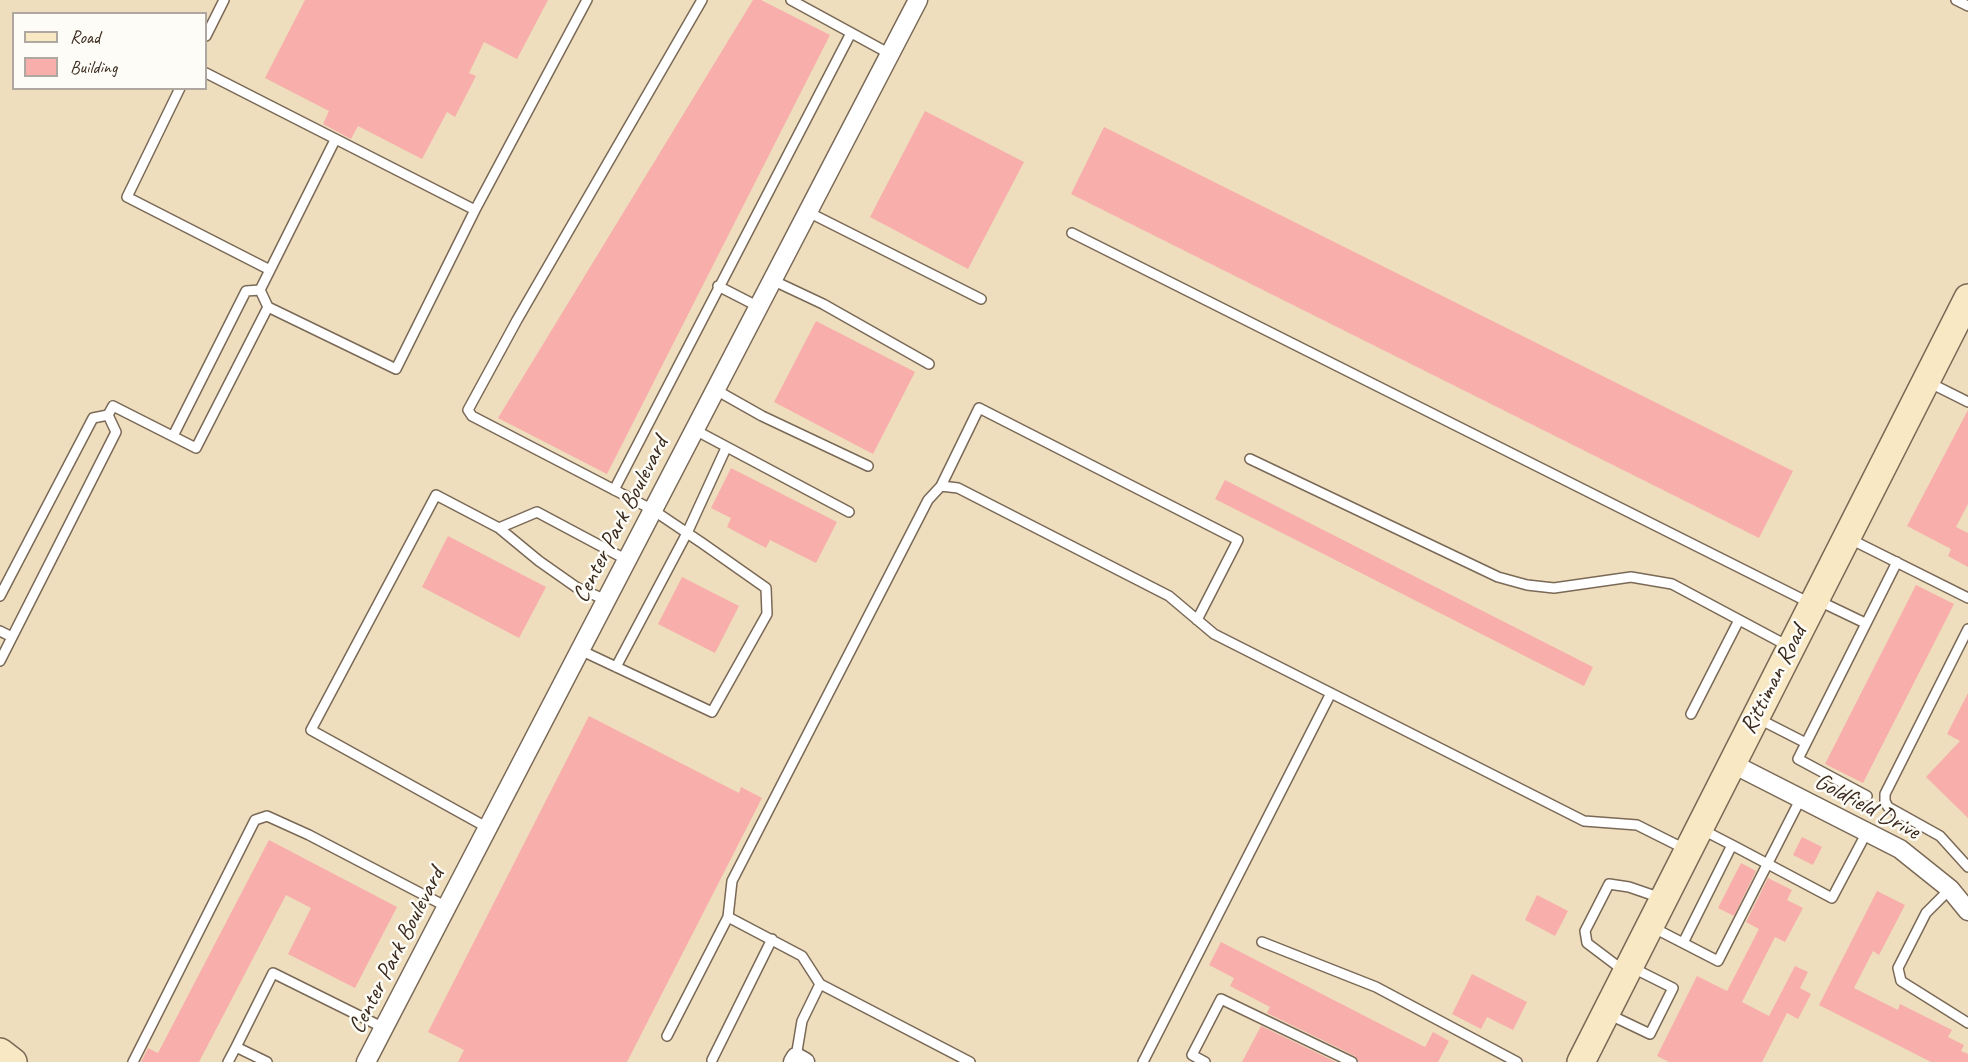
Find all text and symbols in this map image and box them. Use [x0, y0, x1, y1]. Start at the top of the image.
legend [12, 12, 207, 90]
text: Road [70, 26, 100, 48]
text: Building [70, 56, 117, 78]
street label: Center Park Boulevard [567, 432, 675, 608]
street label: Rittiman Road [1734, 621, 1814, 739]
street label: Goldfield Drive [1810, 767, 1924, 847]
street label: Center Park Boulevard [343, 863, 451, 1039]

